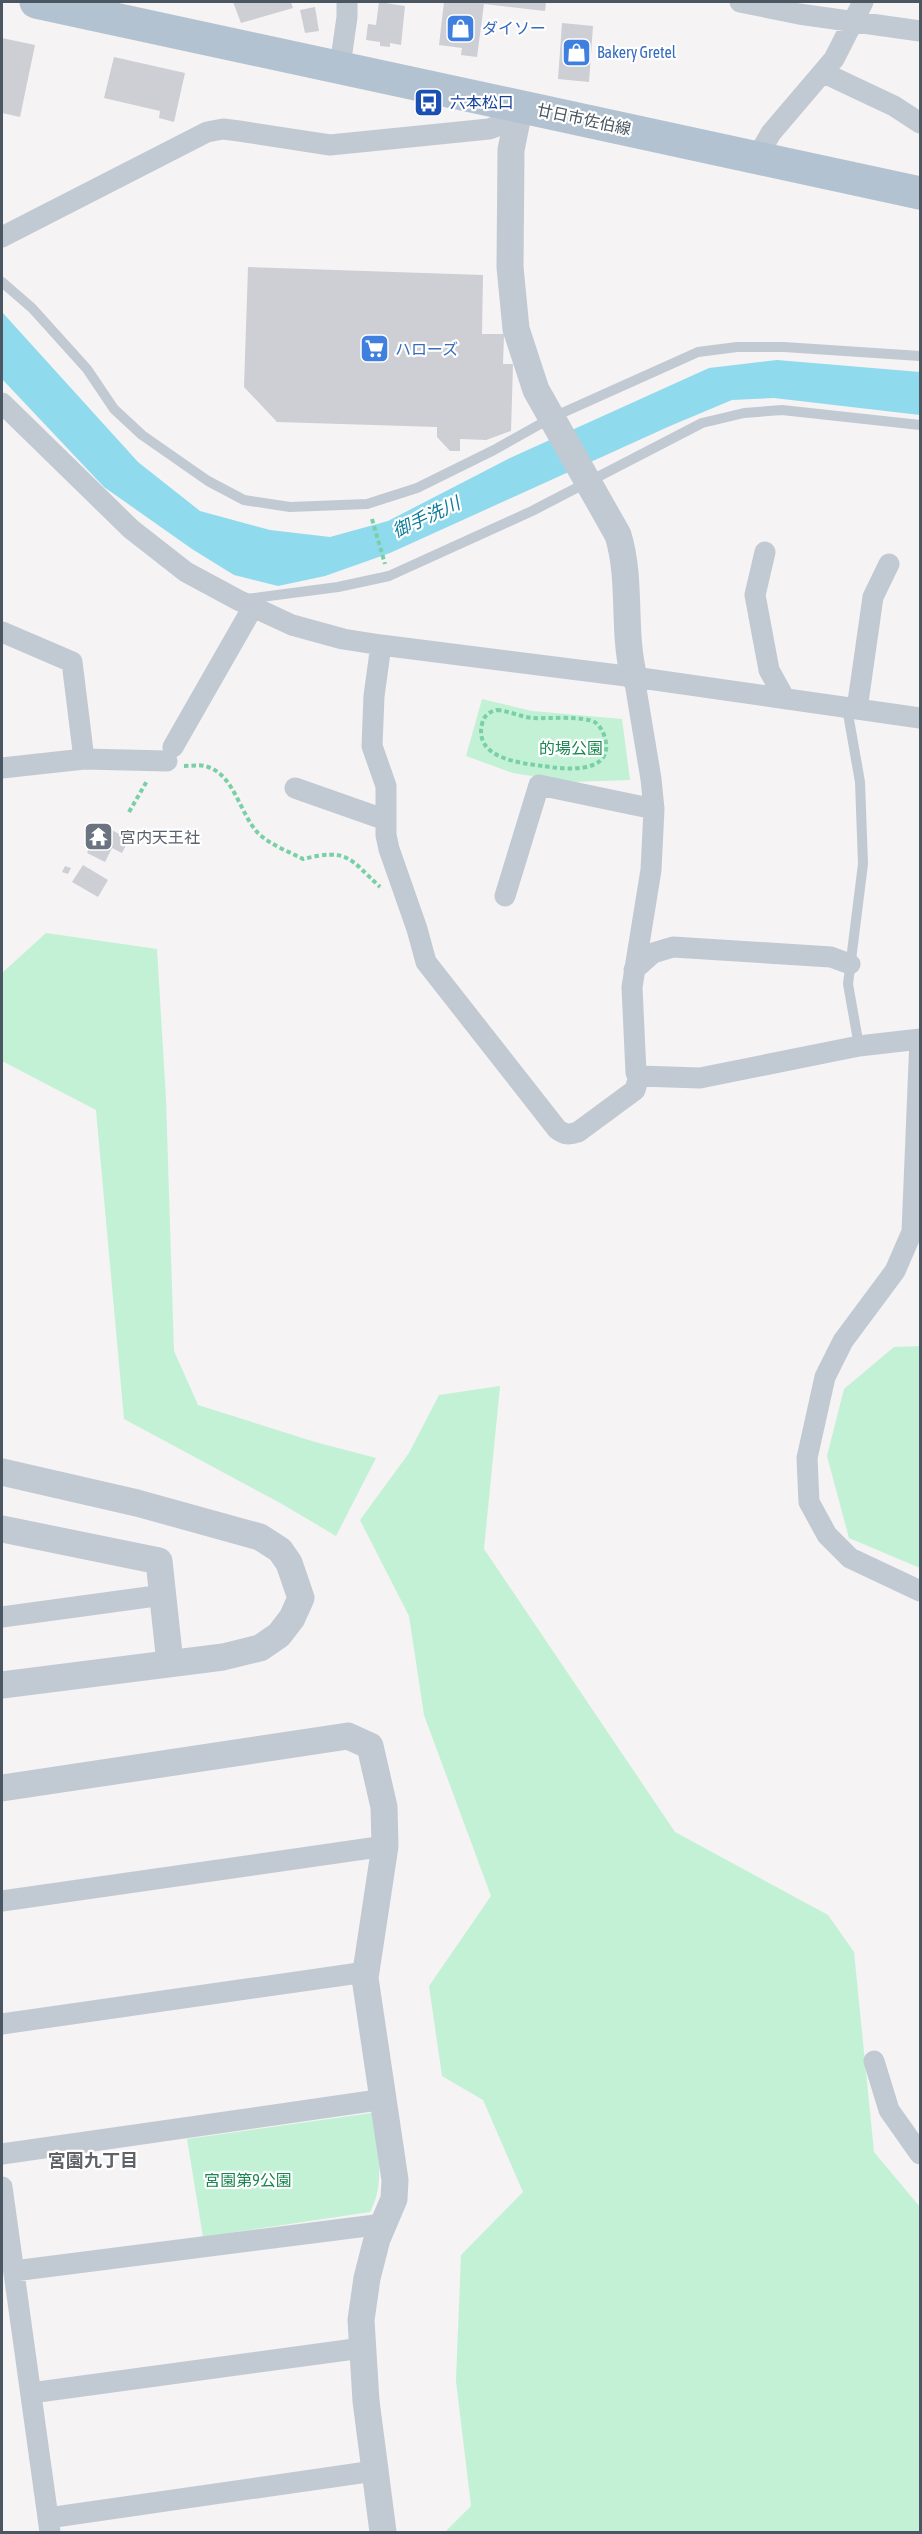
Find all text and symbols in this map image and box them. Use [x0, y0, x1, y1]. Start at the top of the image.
shop icon: ダイソー [445, 12, 477, 44]
place label: ダイソー [482, 19, 546, 37]
shop icon: Bakery Gretel [560, 36, 592, 68]
place label: Bakery Gretel [597, 43, 677, 62]
bus stop icon: 六本松口 [413, 86, 445, 118]
place label: 六本松口 [450, 93, 514, 111]
street label: 廿日市佐伯線 [535, 100, 633, 138]
supermarket icon: ハローズ [358, 333, 390, 365]
place label: ハローズ [395, 340, 458, 358]
water label: 御手洗川 [389, 491, 465, 542]
park label: 的場公園 [539, 739, 603, 757]
temple icon: 宮内天王社 [83, 821, 115, 853]
place label: 宮内天王社 [120, 828, 200, 846]
district label: 宮園九丁目 [48, 2150, 138, 2171]
park label: 宮園第9公園 [204, 2171, 292, 2189]

